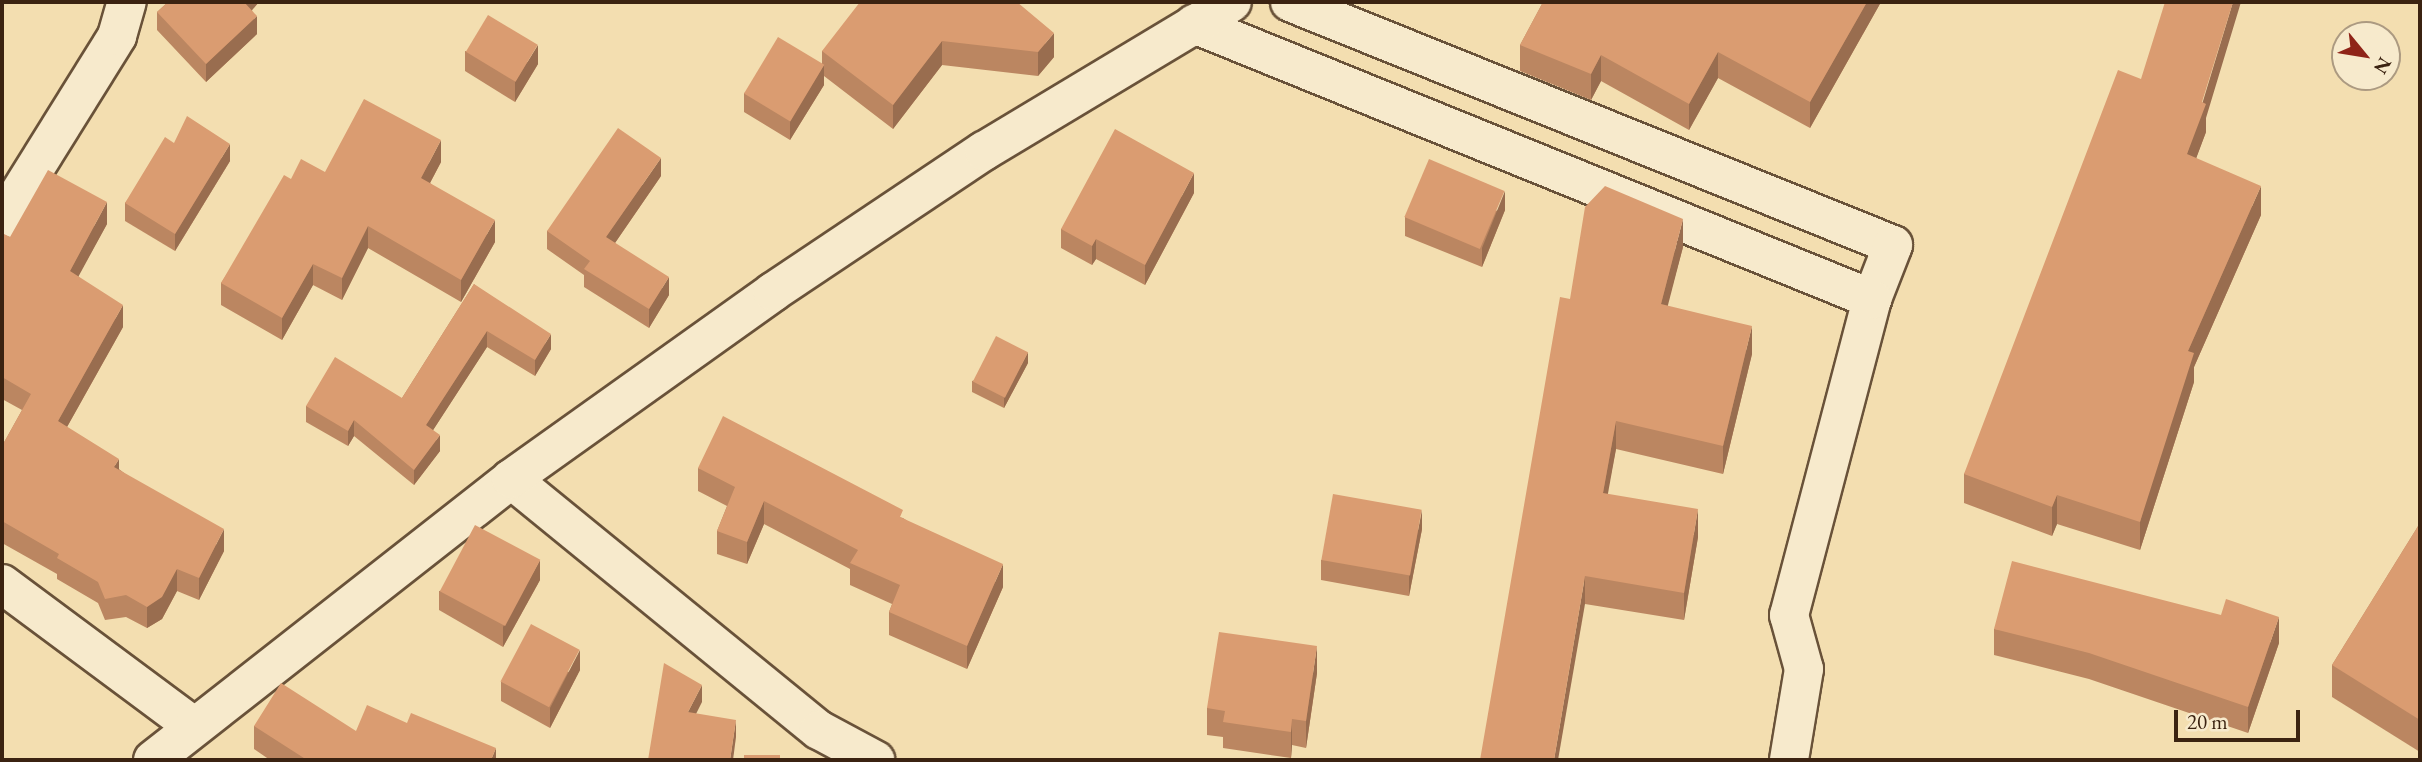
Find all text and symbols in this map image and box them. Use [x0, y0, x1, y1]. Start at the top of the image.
north arrow [2331, 21, 2401, 91]
text: N [2368, 53, 2398, 79]
scale bar [2177, 696, 2303, 740]
text: 20 m [2187, 708, 2228, 735]

